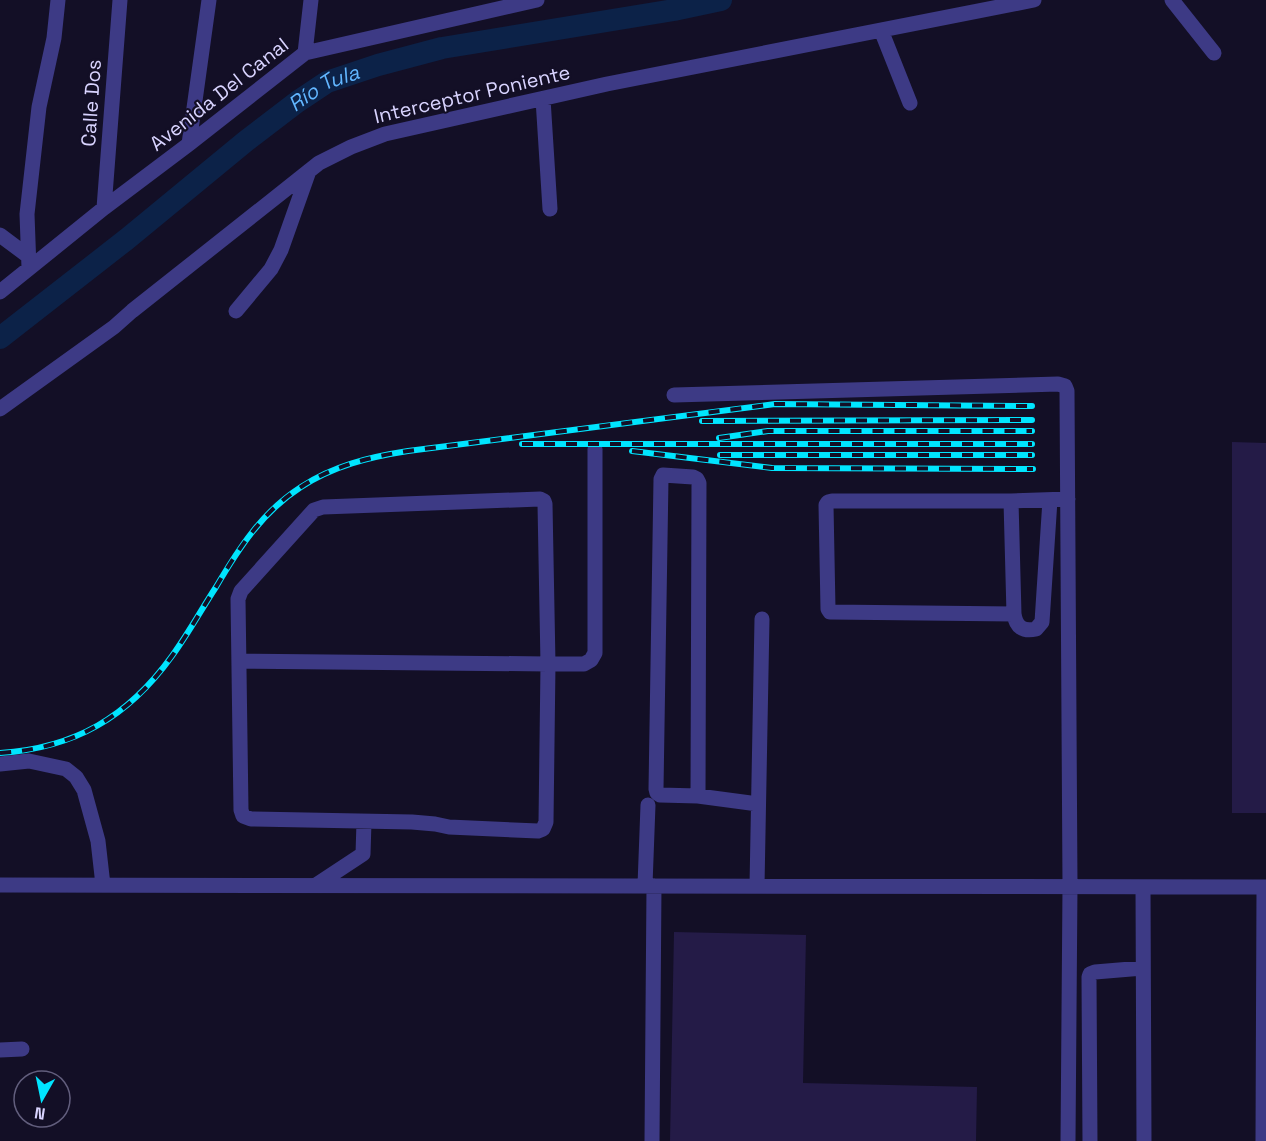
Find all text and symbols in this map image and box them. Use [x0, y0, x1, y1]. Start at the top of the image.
street label: Avenida Del Canal [144, 32, 294, 156]
water label: Río Tula [282, 58, 363, 117]
street label: Calle Dos [75, 59, 107, 147]
street label: Interceptor Poniente [371, 59, 573, 129]
north arrow [12, 1069, 72, 1129]
text: N [33, 1102, 47, 1125]

